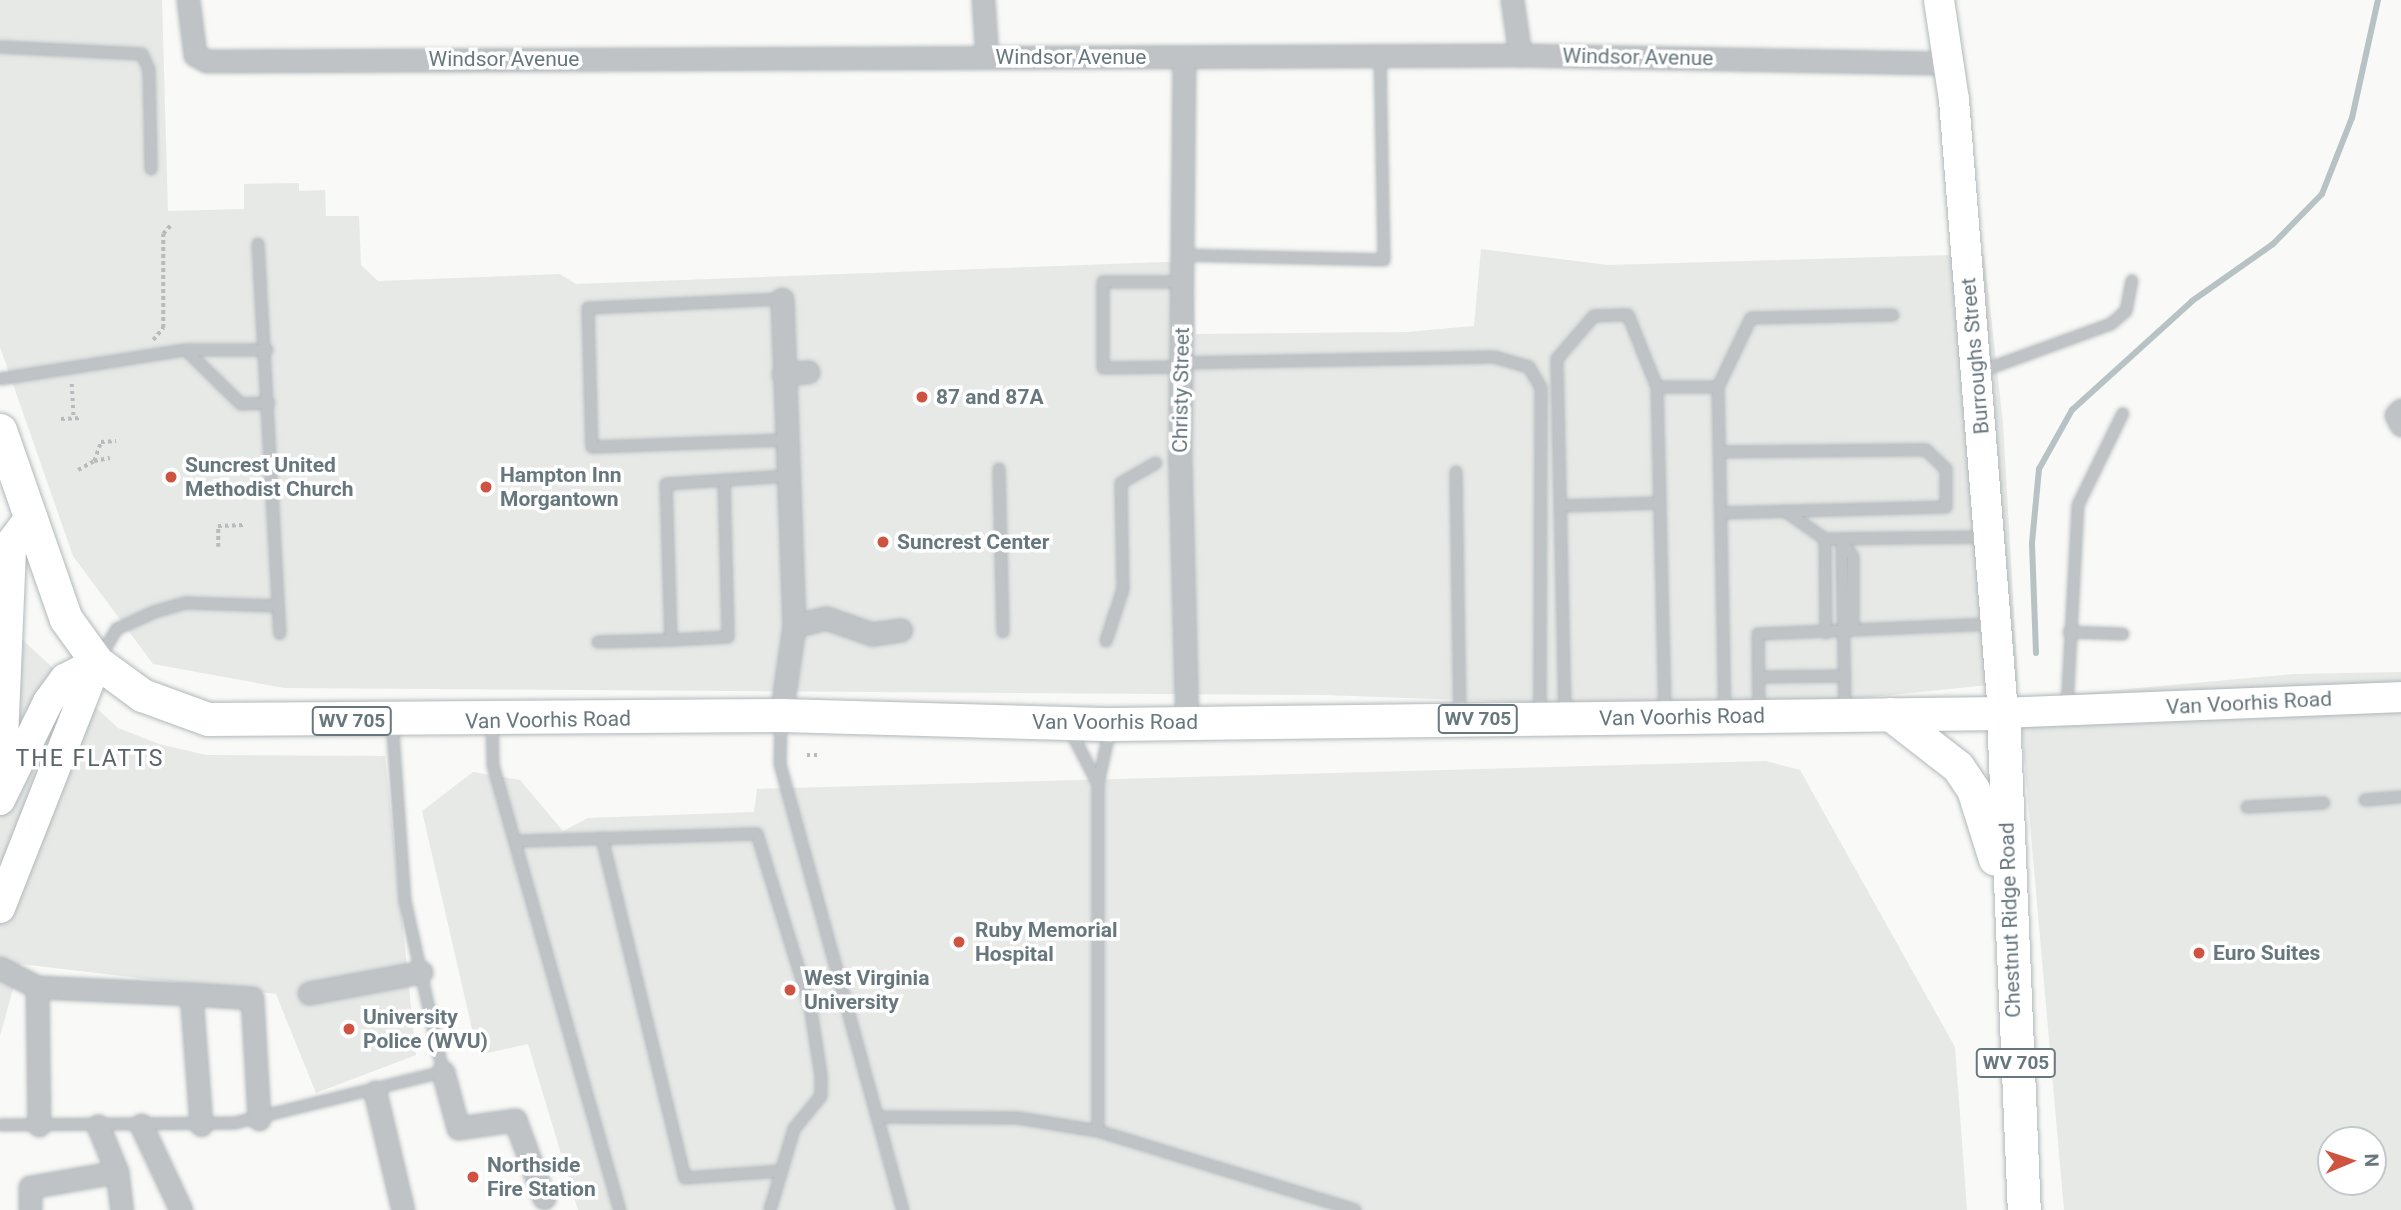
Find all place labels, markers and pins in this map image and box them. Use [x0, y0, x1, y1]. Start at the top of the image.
place label: 87 and 87A [936, 384, 1044, 410]
marker: 87 and 87A [914, 389, 930, 405]
place label: Suncrest United Methodist Church [185, 452, 353, 502]
place label: Hampton Inn Morgantown [500, 462, 621, 512]
marker: Suncrest United Methodist Church [163, 469, 179, 485]
marker: Hampton Inn Morgantown [478, 479, 494, 495]
place label: Suncrest Center [897, 529, 1049, 555]
marker: Suncrest Center [875, 534, 891, 550]
place label: Ruby Memorial Hospital [975, 917, 1118, 967]
marker: Ruby Memorial Hospital [949, 932, 969, 952]
place label: Euro Suites [2213, 940, 2320, 966]
marker: Euro Suites [2191, 945, 2207, 961]
place label: West Virginia University [804, 965, 929, 1015]
marker: West Virginia University [782, 982, 798, 998]
place label: University Police (WVU) [363, 1004, 488, 1054]
marker: University Police (WVU) [341, 1021, 357, 1037]
place label: Northside Fire Station [487, 1152, 596, 1202]
marker: Northside Fire Station [465, 1169, 481, 1185]

